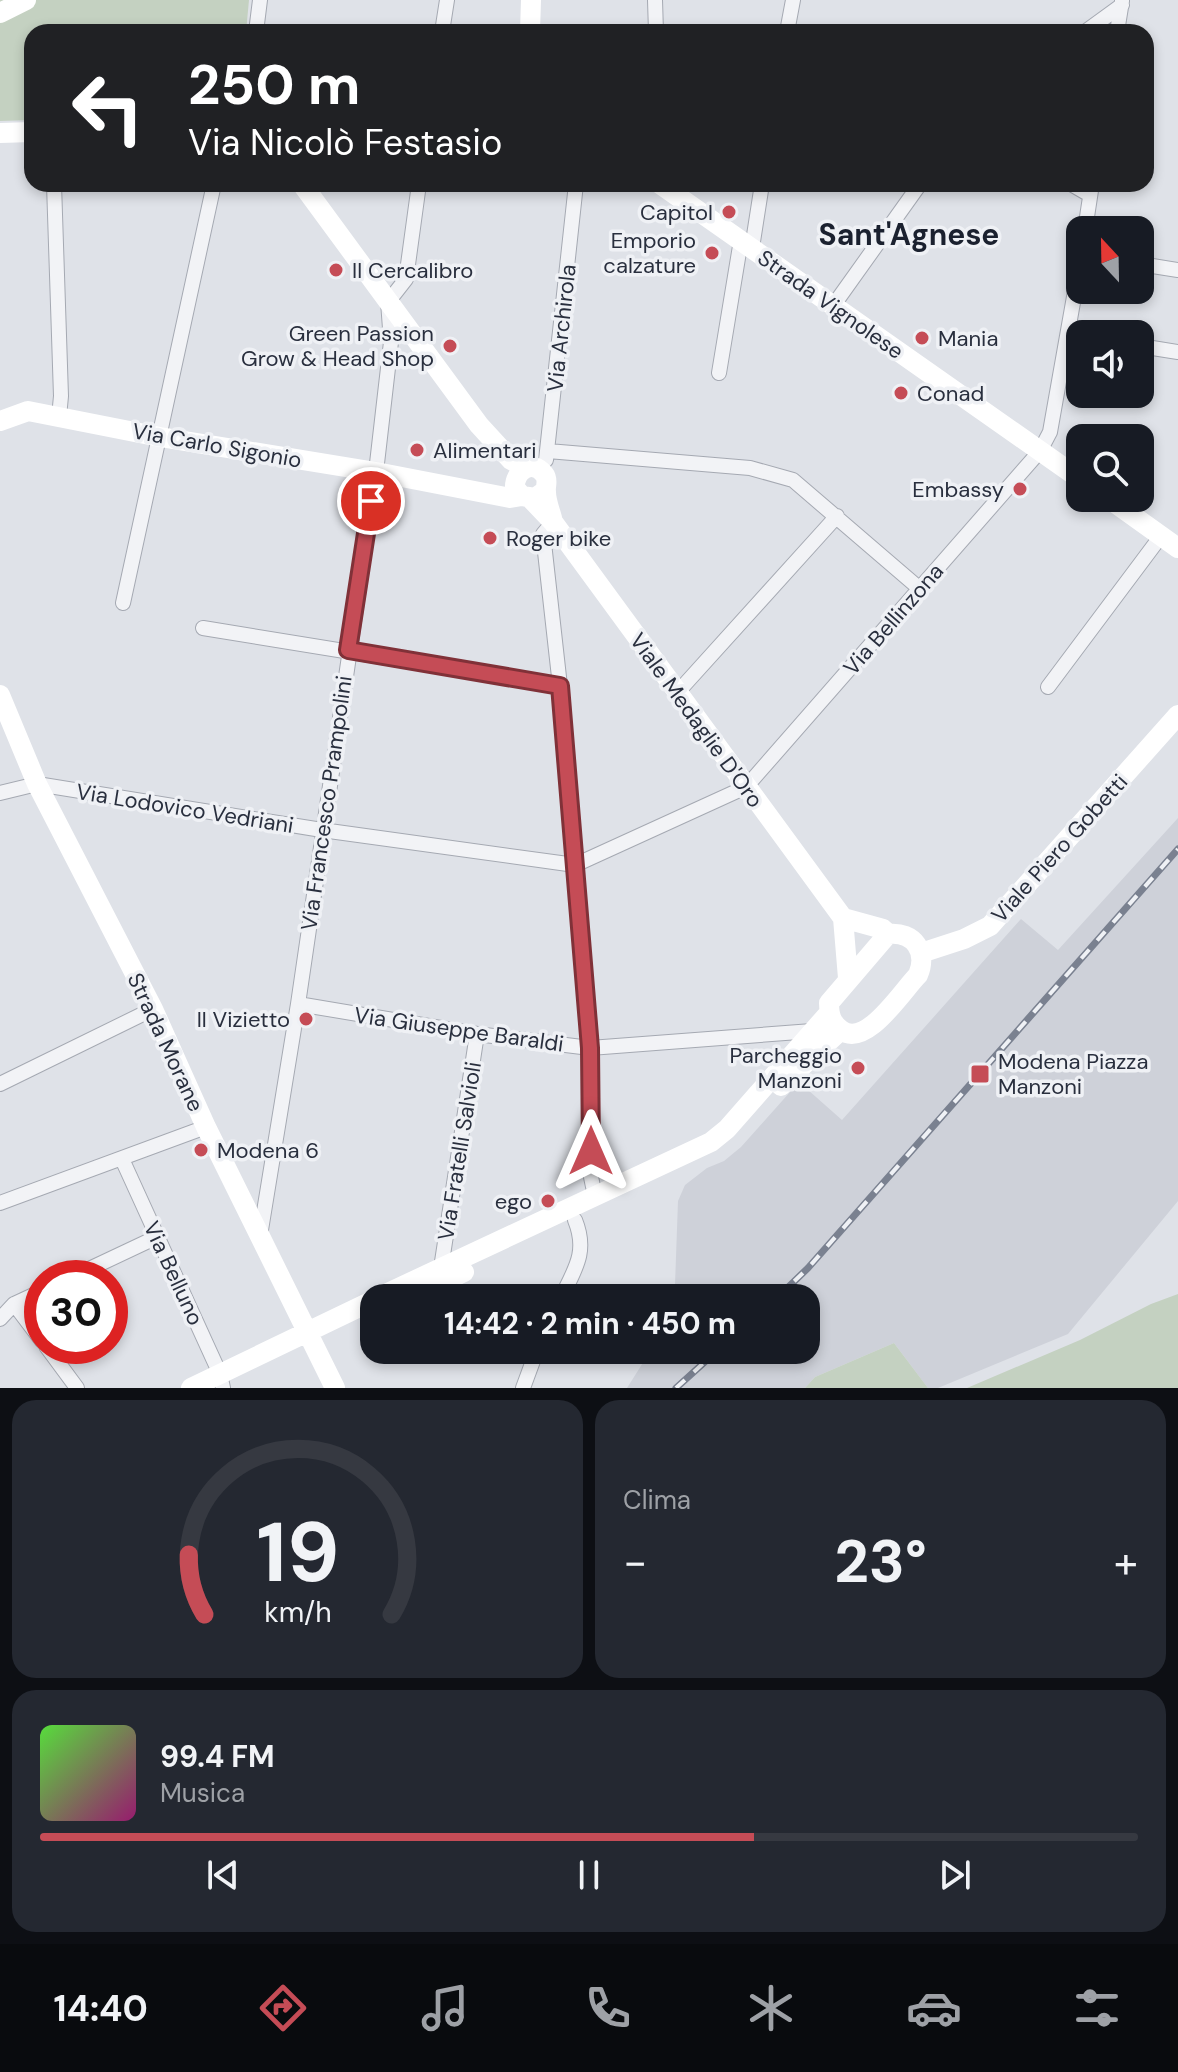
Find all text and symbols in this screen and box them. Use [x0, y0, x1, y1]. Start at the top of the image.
text: 250 m [188, 48, 360, 121]
icon: left [56, 56, 160, 160]
text: Via Nicolò Festasio [188, 119, 502, 166]
place label: Capitol [640, 198, 713, 227]
marker: Capitol [720, 203, 738, 221]
district label: Sant'Agnese [819, 215, 999, 254]
north arrow [1066, 216, 1154, 304]
map controls [1066, 216, 1154, 512]
place label: Emporio calzature [603, 226, 696, 280]
street label: Strada Vignolese [752, 243, 909, 366]
marker: Emporio calzature [703, 244, 721, 262]
place label: Il Cercalibro [352, 256, 473, 285]
marker: Il Cercalibro [327, 261, 345, 279]
street label: Via Archirola [540, 263, 583, 393]
place label: Green Passion Grow & Head Shop [241, 319, 434, 373]
button: sound [1066, 320, 1154, 408]
place label: Mania [938, 324, 998, 353]
marker: Mania [913, 329, 931, 347]
marker: Green Passion Grow & Head Shop [441, 337, 459, 355]
place label: Conad [917, 379, 984, 408]
marker: Conad [892, 384, 910, 402]
street label: Via Carlo Sigonio [130, 416, 304, 475]
button: search [1066, 424, 1154, 512]
place label: Alimentari [433, 436, 537, 465]
marker: Alimentari [408, 441, 426, 459]
pin [337, 467, 405, 535]
place label: Embassy [912, 475, 1004, 504]
icon: arrive [349, 479, 393, 523]
marker: Embassy [1011, 480, 1029, 498]
place label: Roger bike [506, 524, 611, 553]
marker: Roger bike [481, 529, 499, 547]
street label: Via Bellinzona [837, 557, 950, 681]
street label: Viale Medaglie D'Oro [623, 627, 770, 813]
street label: Via Francesco Prampolini [294, 674, 359, 932]
street label: Viale Piero Gobetti [985, 768, 1134, 929]
street label: Via Lodovico Vedriani [74, 777, 296, 840]
street label: Strada Morane [121, 968, 210, 1116]
street label: Via Giuseppe Baraldi [352, 1000, 565, 1059]
place label: Il Vizietto [197, 1005, 290, 1034]
marker: Il Vizietto [297, 1010, 315, 1028]
place label: Parcheggio Manzoni [730, 1041, 842, 1095]
place label: Modena Piazza Manzoni [998, 1047, 1148, 1101]
street label: Via Fratelli Salvioli [431, 1059, 488, 1243]
marker: Parcheggio Manzoni [849, 1059, 867, 1077]
marker: Modena Piazza Manzoni [969, 1063, 991, 1085]
position arrow [549, 1109, 633, 1193]
place label: Modena 6 [217, 1136, 319, 1165]
marker: Modena 6 [192, 1141, 210, 1159]
place label: ego [495, 1187, 532, 1216]
marker: ego [539, 1192, 557, 1210]
street label: Via Belluno [137, 1216, 210, 1330]
speed limit sign: 30 [24, 1260, 128, 1364]
text: 14:42 · 2 min · 450 m [444, 1304, 736, 1343]
text: Clima [623, 1483, 691, 1517]
text: 19 [256, 1498, 339, 1607]
text: 23° [834, 1522, 927, 1601]
text: − [623, 1533, 647, 1591]
text: + [1114, 1533, 1138, 1591]
text: km/h [264, 1594, 331, 1631]
text: 99.4 FM [160, 1737, 275, 1776]
text: Musica [160, 1776, 245, 1810]
icon: previous [201, 1853, 245, 1897]
icon: pause [567, 1853, 611, 1897]
icon: next [933, 1853, 977, 1897]
icon: directions [255, 1980, 311, 2036]
icon: music [417, 1980, 473, 2036]
icon: phone [580, 1980, 636, 2036]
icon: climate [743, 1980, 799, 2036]
icon: car [906, 1980, 962, 2036]
icon: filters [1069, 1980, 1125, 2036]
text: 14:40 [53, 1985, 148, 2032]

